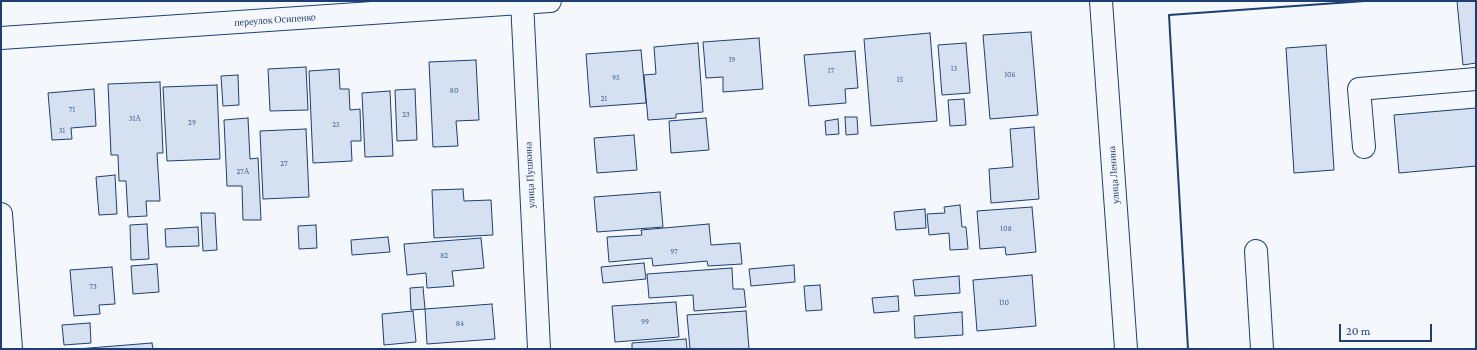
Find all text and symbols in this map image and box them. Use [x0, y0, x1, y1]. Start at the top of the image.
street label: переулок Осипенко [234, 11, 316, 29]
house number: 19 [729, 55, 735, 65]
house number: 13 [951, 64, 957, 74]
house number: 17 [828, 66, 834, 76]
house number: 106 [1004, 70, 1016, 80]
house number: 95 [612, 73, 620, 83]
house number: 15 [897, 75, 903, 85]
house number: 80 [450, 86, 458, 96]
house number: 21 [601, 94, 607, 104]
house number: 71 [69, 105, 75, 115]
house number: 23 [402, 110, 410, 120]
house number: 31А [129, 114, 141, 124]
house number: 29 [188, 118, 196, 128]
house number: 25 [332, 120, 340, 130]
house number: 31 [59, 126, 65, 136]
street label: улица Пушкина [522, 141, 538, 209]
street label: улица Ленина [1106, 146, 1122, 204]
house number: 27 [280, 159, 288, 169]
house number: 27А [236, 167, 250, 177]
house number: 108 [1000, 224, 1012, 234]
house number: 97 [670, 247, 678, 257]
house number: 82 [440, 251, 448, 261]
house number: 73 [89, 282, 97, 292]
house number: 110 [999, 298, 1009, 308]
scale bar [1341, 316, 1434, 342]
house number: 99 [641, 317, 649, 327]
house number: 84 [456, 319, 464, 329]
text: 20 m [1346, 324, 1370, 338]

